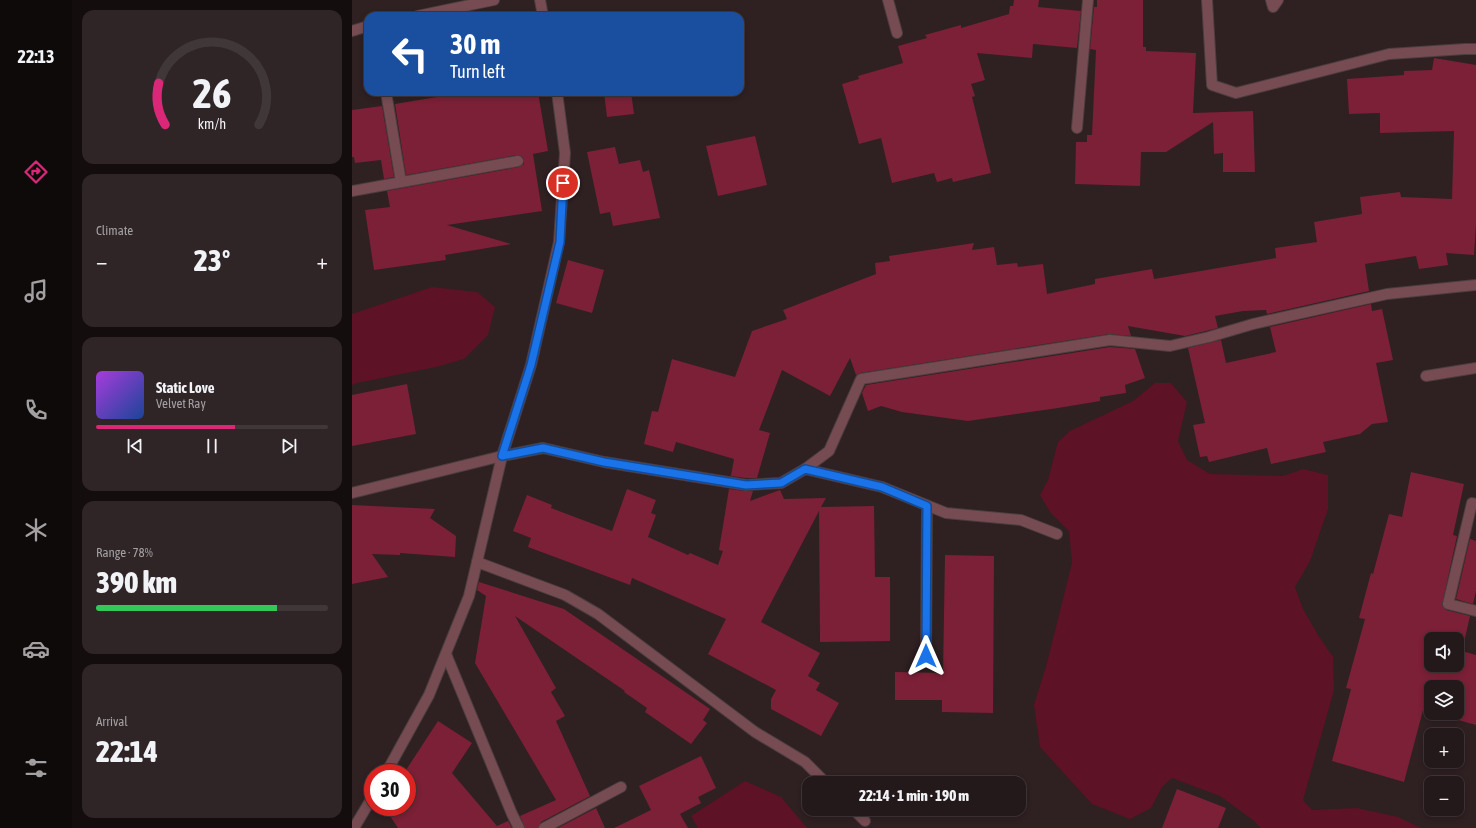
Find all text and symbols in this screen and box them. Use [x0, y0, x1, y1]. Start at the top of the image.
icon: left [384, 28, 436, 80]
text: 30 m [450, 28, 500, 60]
text: 22:13 [17, 46, 55, 67]
text: Turn left [450, 61, 505, 82]
text: 26 [192, 69, 232, 117]
text: km/h [198, 115, 226, 131]
icon: directions [22, 158, 50, 186]
pin [546, 166, 580, 200]
icon: arrive [552, 172, 574, 194]
text: Climate [96, 223, 133, 238]
text: 23° [194, 243, 230, 277]
text: − [96, 248, 107, 274]
text: + [317, 248, 328, 274]
icon: music [22, 277, 50, 305]
text: Static Love [156, 379, 215, 396]
icon: phone [22, 396, 50, 424]
text: Velvet Ray [156, 396, 206, 411]
icon: previous [124, 435, 146, 457]
icon: pause [201, 435, 223, 457]
icon: next [278, 435, 300, 457]
icon: climate [22, 516, 50, 544]
text: Range · 78% [96, 545, 153, 560]
text: 390 km [96, 565, 177, 599]
map controls [1424, 632, 1464, 816]
button: sound [1424, 632, 1464, 672]
icon: car [22, 635, 50, 663]
position arrow [905, 635, 947, 677]
button: layers [1424, 680, 1464, 720]
text: Arrival [96, 714, 128, 729]
button: + [1424, 728, 1464, 768]
text: 22:14 [96, 734, 158, 768]
icon: filters [22, 754, 50, 782]
speed limit sign: 30 [364, 764, 416, 816]
button: − [1424, 776, 1464, 816]
text: 22:14 · 1 min · 190 m [859, 787, 969, 804]

